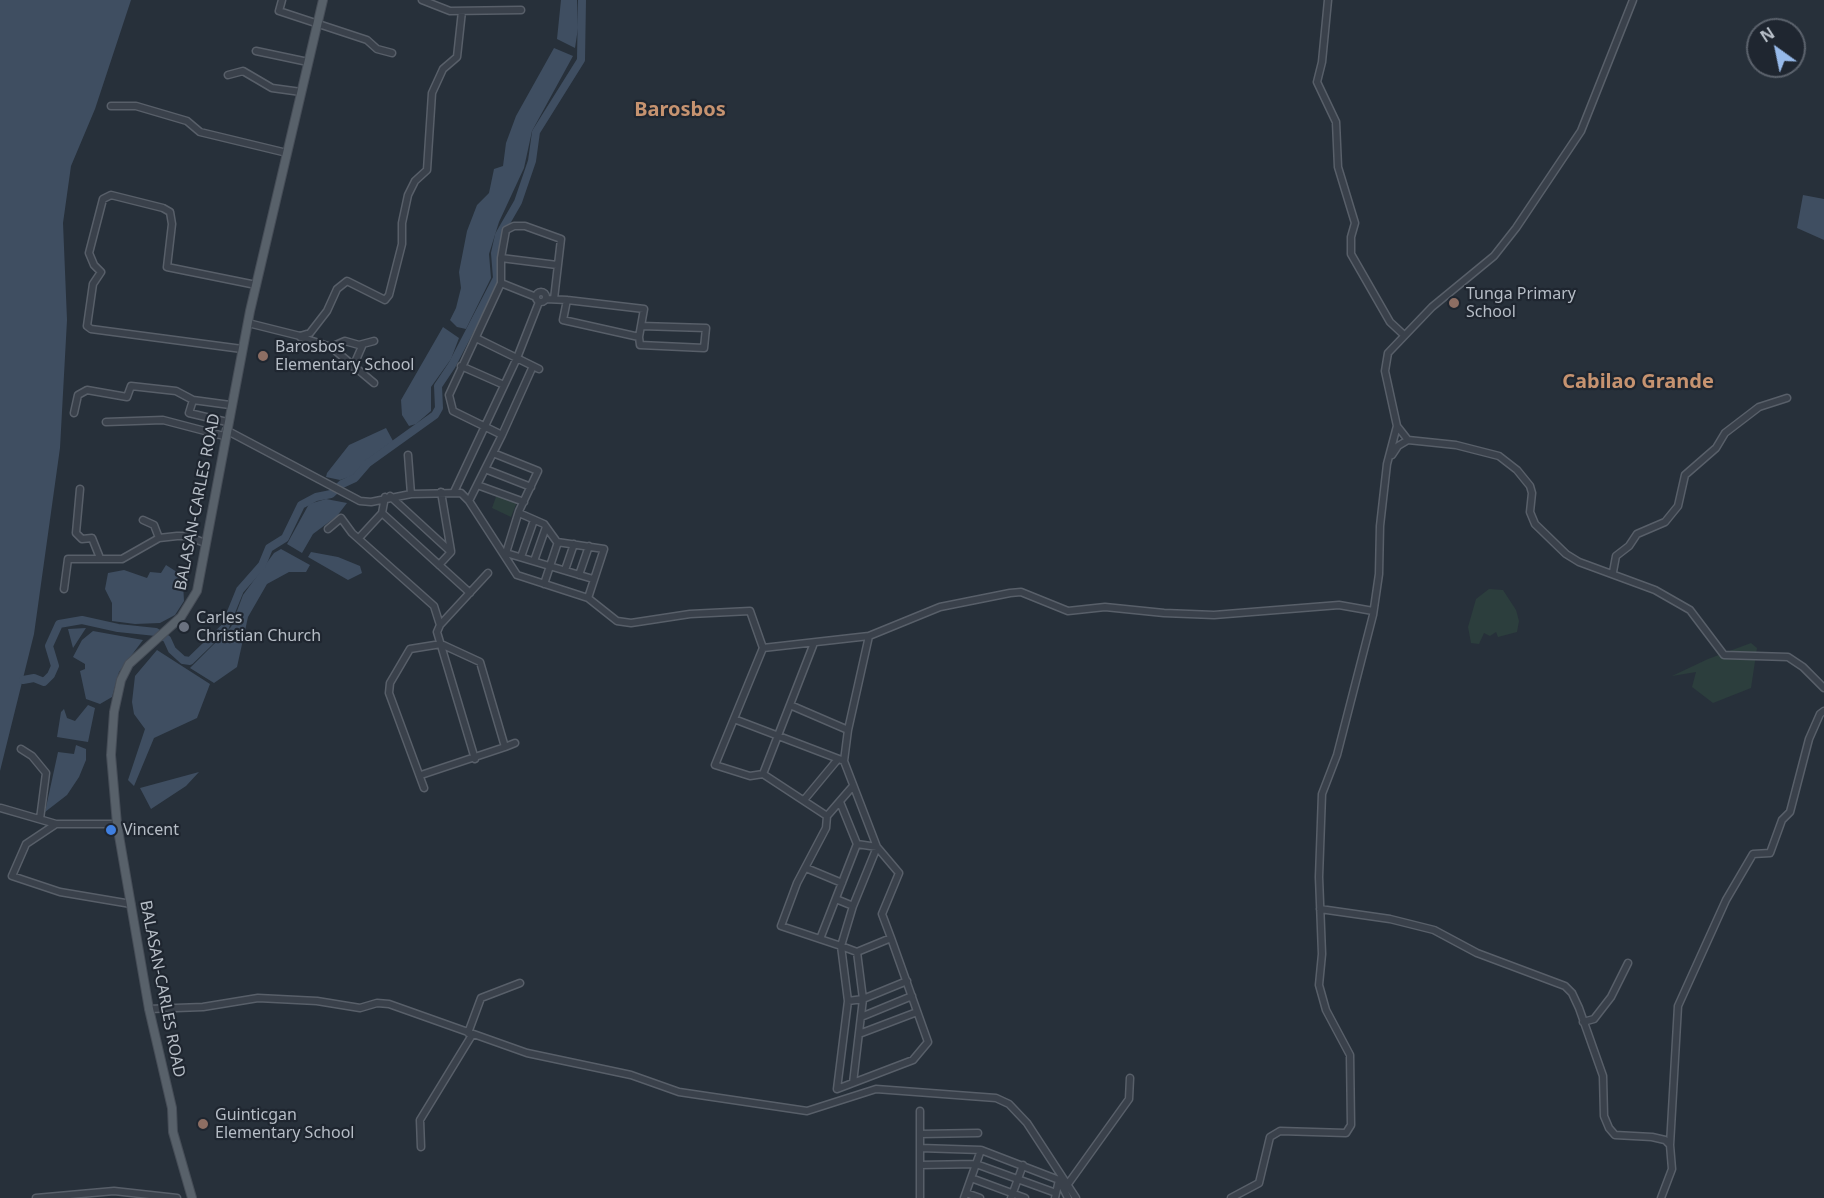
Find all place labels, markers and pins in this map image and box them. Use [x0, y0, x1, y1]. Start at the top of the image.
place label: Tunga Primary School [1466, 284, 1576, 322]
marker: Tunga Primary School [1447, 296, 1461, 310]
place label: Barosbos Elementary School [275, 337, 414, 375]
marker: Barosbos Elementary School [256, 349, 270, 363]
place label: Carles Christian Church [196, 608, 321, 646]
marker: Carles Christian Church [177, 620, 191, 634]
place label: Vincent [123, 820, 179, 840]
marker: Vincent [104, 823, 118, 837]
place label: Guinticgan Elementary School [215, 1105, 354, 1143]
marker: Guinticgan Elementary School [196, 1117, 210, 1131]

